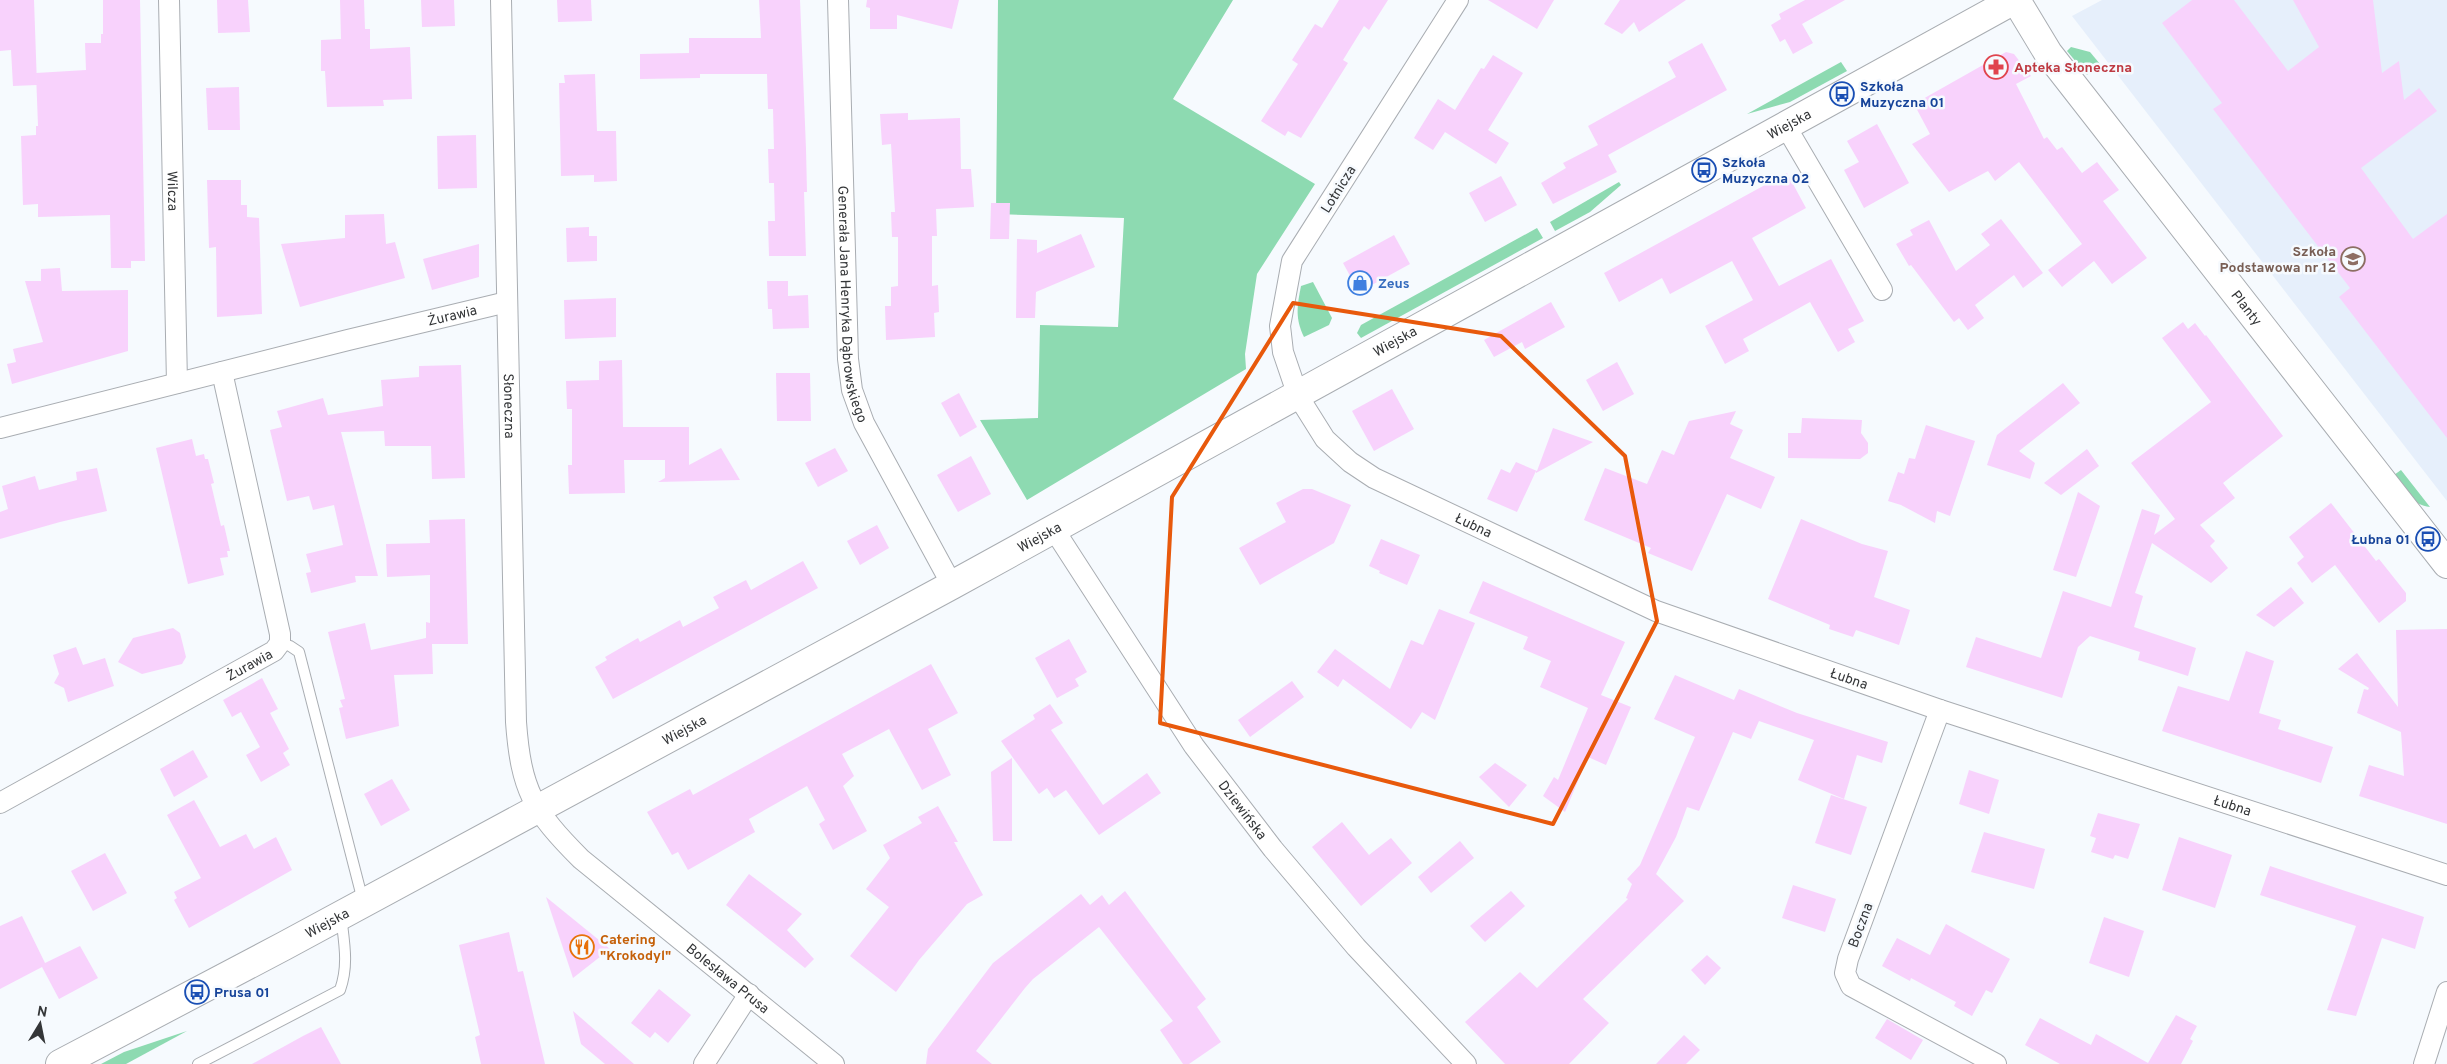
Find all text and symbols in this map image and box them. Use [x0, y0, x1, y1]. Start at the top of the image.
pharmacy icon: Apteka Słoneczna [1983, 54, 2009, 80]
place label: Apteka Słoneczna [2014, 60, 2132, 77]
place label: Szkoła Muzyczna 01 [1860, 79, 1944, 112]
bus stop icon: Szkoła Muzyczna 01 [1829, 81, 1855, 107]
street label: Wiejska [1765, 106, 1815, 144]
place label: Szkoła Muzyczna 02 [1722, 155, 1809, 188]
bus stop icon: Szkoła Muzyczna 02 [1691, 157, 1717, 183]
street label: Lotnicza [1318, 163, 1361, 217]
street label: Wilcza [163, 171, 180, 211]
street label: Generała Jana Henryka Dąbrowskiego [833, 186, 870, 425]
place label: Szkoła Podstawowa nr 12 [2220, 244, 2336, 277]
school or university icon: Szkoła Podstawowa nr 12 [2340, 246, 2366, 272]
shop icon: Zeus [1347, 270, 1373, 296]
place label: Zeus [1378, 276, 1410, 293]
street label: Planty [2227, 288, 2265, 330]
street label: Żurawia [426, 302, 479, 331]
street label: Wiejska [1371, 324, 1420, 361]
street label: Słoneczna [499, 373, 517, 439]
street label: Łubna [1452, 510, 1494, 542]
street label: Wiejska [1015, 519, 1065, 557]
bus stop icon: Łubna 01 [2415, 526, 2441, 552]
place label: Łubna 01 [2351, 532, 2410, 549]
street label: Żurawia [223, 646, 276, 686]
street label: Łubna [1828, 665, 1870, 694]
street label: Wiejska [660, 712, 710, 750]
street label: Dziewińska [1214, 778, 1270, 844]
street label: Łubna [2211, 793, 2253, 821]
street label: Boczna [1845, 901, 1877, 950]
street label: Wiejska [303, 905, 353, 943]
place label: Catering "Krokodyl" [600, 932, 671, 965]
restaurant icon: Catering "Krokodyl" [569, 934, 595, 960]
street label: Bolesława Prusa [682, 941, 772, 1018]
bus stop icon: Prusa 01 [184, 979, 210, 1005]
place label: Prusa 01 [214, 985, 270, 1002]
north arrow [15, 999, 65, 1049]
text: N [36, 1003, 48, 1022]

